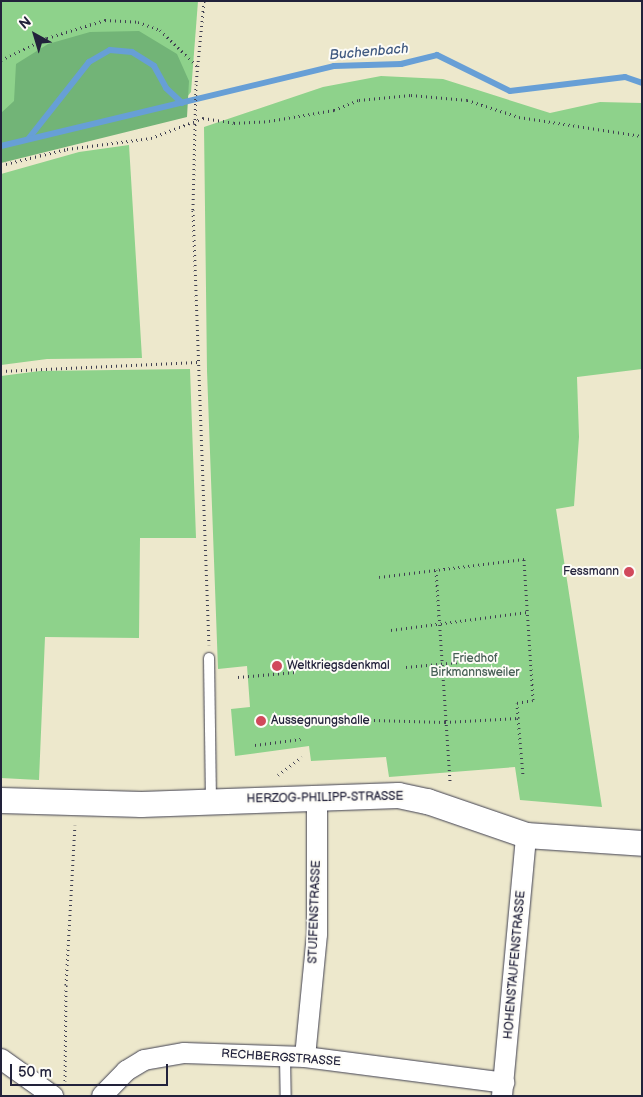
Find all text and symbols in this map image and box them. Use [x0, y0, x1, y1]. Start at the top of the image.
north arrow [10, 10, 60, 60]
text: N [16, 13, 35, 33]
water label: Buchenbach [329, 40, 409, 64]
place label: Fessmann [563, 565, 619, 579]
marker: Fessmann [623, 566, 635, 578]
park label: Friedhof Birkmannsweiler [430, 652, 520, 680]
place label: Weltkriegsdenkmal [287, 659, 390, 673]
marker: Weltkriegsdenkmal [271, 660, 283, 672]
place label: Aussegnungshalle [271, 714, 370, 728]
marker: Aussegnungshalle [255, 715, 267, 727]
street label: HERZOG-PHILIPP-STRASSE [246, 789, 404, 807]
street label: STUIFENSTRASSE [306, 860, 324, 964]
street label: HOHENSTAUFENSTRASSE [501, 890, 529, 1040]
street label: RECHBERGSTRASSE [221, 1047, 341, 1069]
scale bar [12, 1054, 170, 1086]
text: 50 m [18, 1063, 52, 1082]

